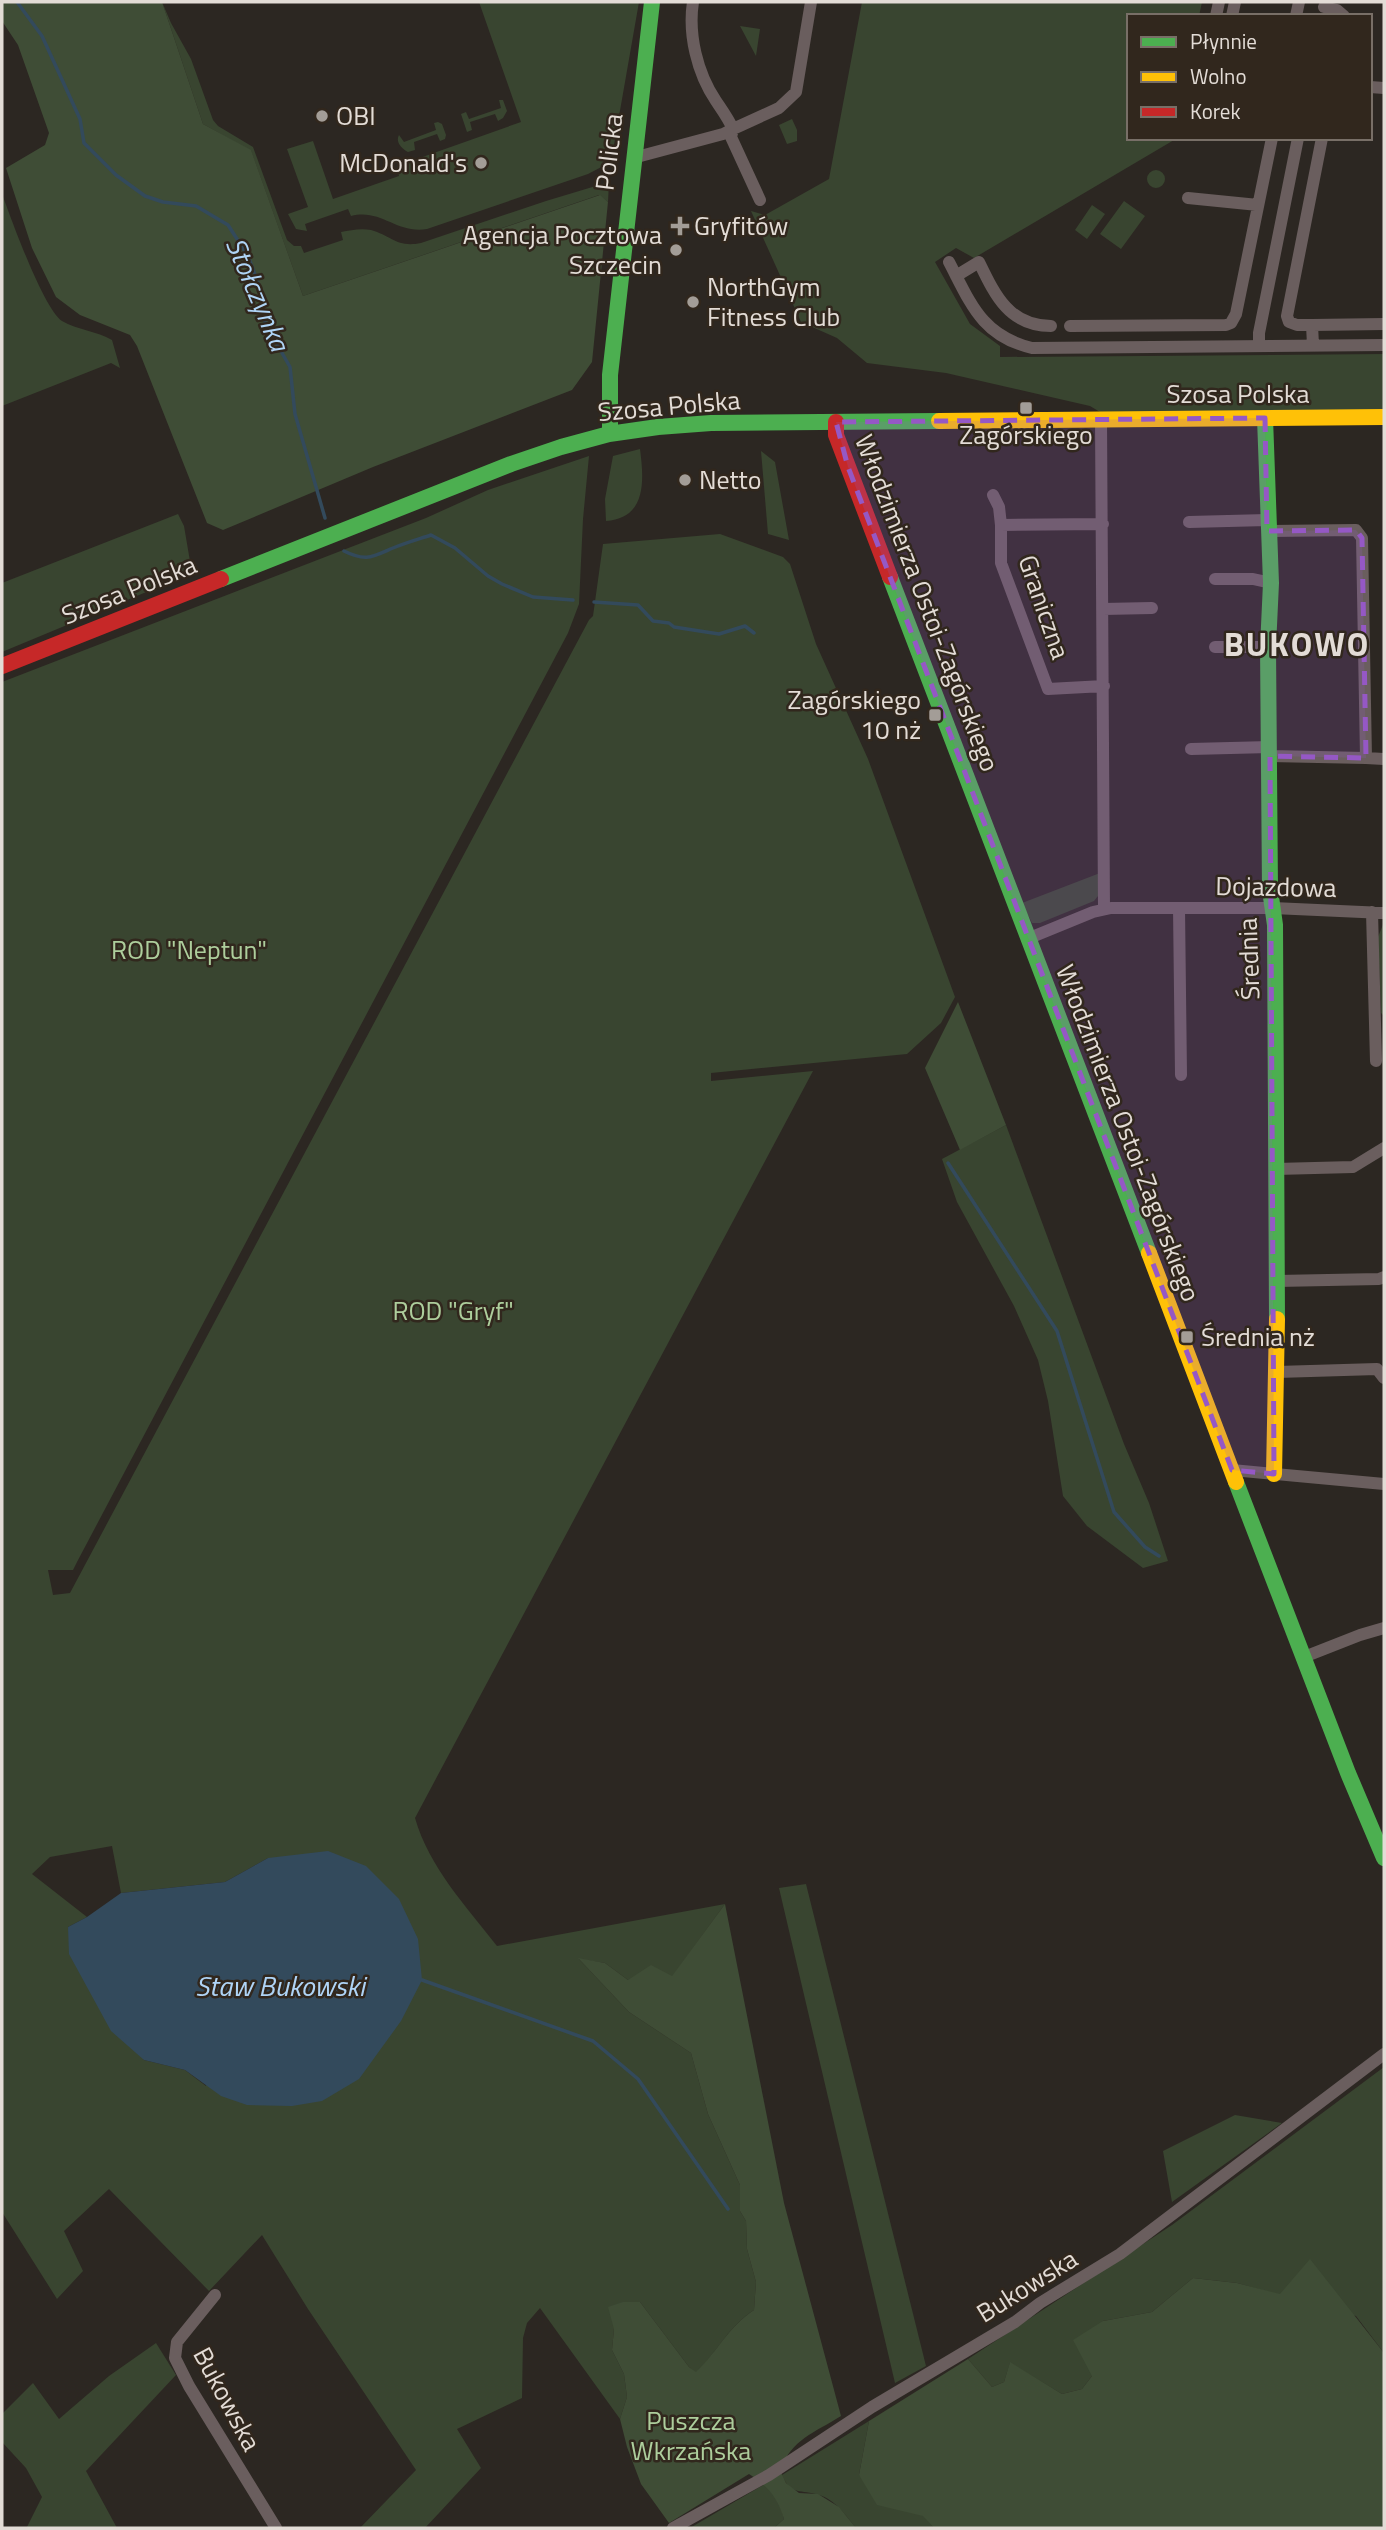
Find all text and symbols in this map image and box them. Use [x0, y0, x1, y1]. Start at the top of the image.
legend [1127, 14, 1372, 140]
text: Płynnie [1190, 25, 1257, 57]
text: Wolno [1190, 60, 1247, 92]
text: Korek [1190, 95, 1240, 127]
place label: OBI [336, 96, 376, 135]
marker: OBI [314, 108, 330, 124]
street label: Policka [584, 111, 633, 193]
place label: McDonald's [339, 143, 467, 182]
marker: McDonald's [473, 155, 489, 171]
place label: Gryfitów [694, 206, 788, 245]
place label: Agencja Pocztowa Szczecin [463, 215, 662, 284]
marker: Gryfitów [672, 218, 688, 234]
water label: Stołczynka [215, 230, 302, 359]
marker: Agencja Pocztowa Szczecin [668, 242, 684, 258]
place label: NorthGym Fitness Club [707, 267, 840, 336]
marker: NorthGym Fitness Club [685, 294, 701, 310]
street label: Szosa Polska [1167, 374, 1309, 413]
street label: Szosa Polska [596, 380, 742, 431]
marker: Zagórskiego [1018, 400, 1034, 416]
place label: Zagórskiego [959, 415, 1093, 454]
street label: Włodzimierza Ostoi-Zagórskiego [845, 429, 1010, 777]
place label: Netto [699, 460, 761, 499]
marker: Netto [677, 472, 693, 488]
street label: Szosa Polska [55, 545, 202, 634]
street label: Graniczna [1008, 549, 1080, 664]
district label: BUKOWO [1224, 619, 1370, 669]
place label: Zagórskiego 10 nż [787, 680, 921, 749]
marker: Zagórskiego 10 nż [927, 707, 943, 723]
street label: Dojazdowa [1215, 866, 1337, 907]
street label: Średnia [1228, 917, 1269, 1001]
park label: ROD "Neptun" [111, 930, 267, 969]
street label: Włodzimierza Ostoi-Zagórskiego [1046, 959, 1211, 1307]
park label: ROD "Gryf" [392, 1291, 514, 1330]
place label: Średnia nż [1201, 1317, 1315, 1356]
marker: Średnia nż [1179, 1329, 1195, 1345]
water label: Staw Bukowski [195, 1964, 368, 2007]
street label: Bukowska [969, 2239, 1085, 2332]
street label: Bukowska [184, 2340, 271, 2458]
park label: Puszcza Wkrzańska [631, 2401, 751, 2470]

